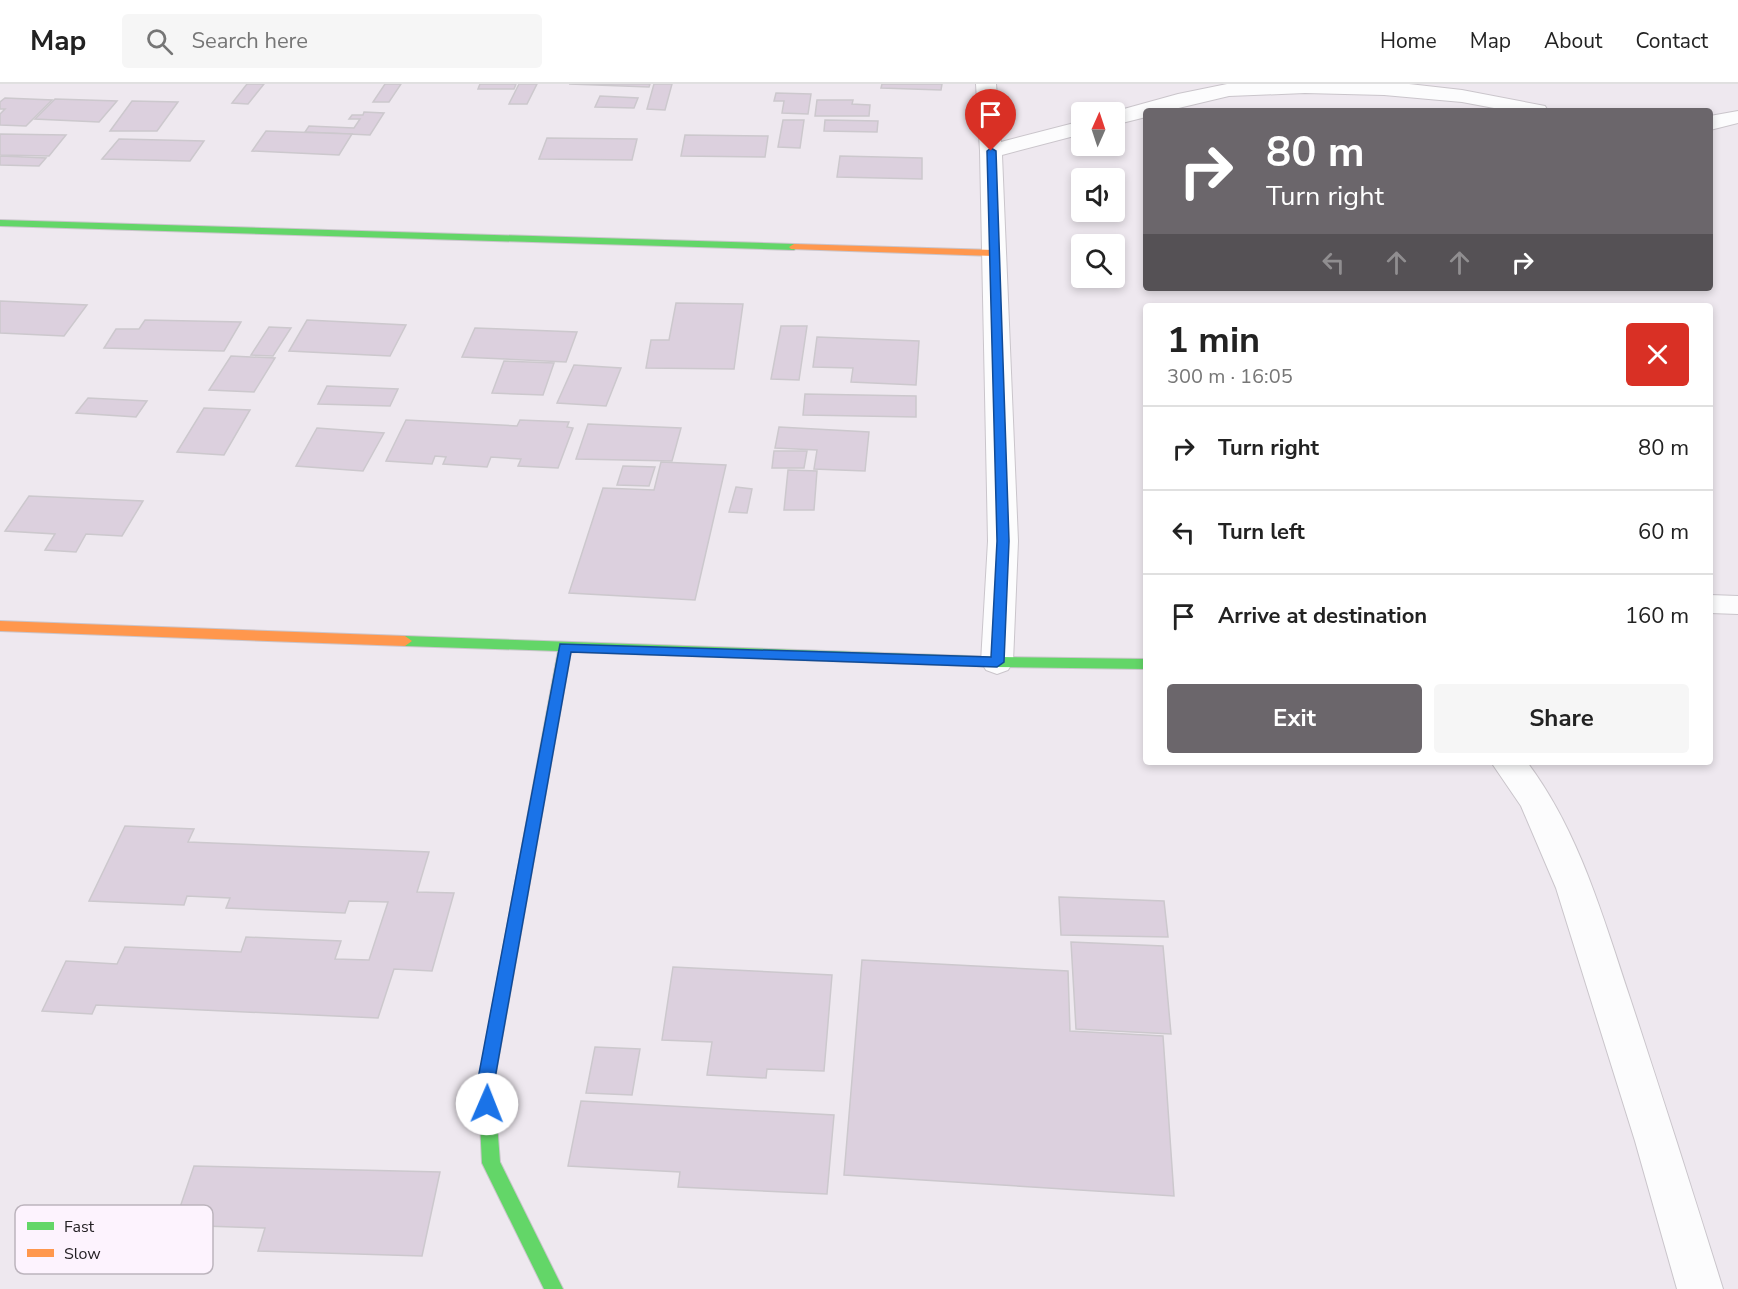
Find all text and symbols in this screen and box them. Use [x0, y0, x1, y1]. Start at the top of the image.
search box [122, 14, 542, 68]
text: Map [30, 22, 86, 60]
icon: search [143, 25, 176, 58]
text: Search here [191, 26, 308, 56]
text: Home [1380, 27, 1437, 55]
text: Map [1470, 27, 1511, 55]
text: About [1544, 27, 1602, 55]
text: Contact [1635, 27, 1708, 55]
pin [965, 89, 1016, 151]
icon: arrive [974, 98, 1007, 131]
north arrow [1071, 102, 1125, 156]
map controls [1071, 102, 1125, 288]
text: 80 m [1266, 124, 1365, 181]
icon: right [1167, 132, 1245, 210]
button: sound [1071, 168, 1125, 222]
text: Turn right [1266, 178, 1384, 215]
button: search [1071, 234, 1125, 288]
icon: left [1317, 246, 1350, 279]
icon: ahead [1380, 246, 1413, 279]
icon: ahead [1443, 246, 1476, 279]
icon: right [1506, 246, 1539, 279]
text: 1 min [1167, 316, 1260, 365]
button: close [1626, 323, 1689, 386]
text: 300 m · 16:05 [1167, 363, 1293, 390]
icon: right [1167, 432, 1200, 465]
text: Turn right [1218, 433, 1319, 463]
text: 80 m [1638, 433, 1689, 463]
icon: left [1167, 516, 1200, 549]
text: Turn left [1218, 517, 1305, 547]
text: 60 m [1638, 517, 1689, 547]
icon: arrive [1167, 600, 1200, 633]
text: Arrive at destination [1218, 601, 1427, 631]
text: 160 m [1625, 601, 1689, 631]
button: Exit [1167, 684, 1422, 753]
button: Share [1434, 684, 1689, 753]
position arrow [455, 1072, 519, 1136]
legend [15, 1205, 213, 1274]
text: Fast [64, 1216, 95, 1238]
text: Slow [64, 1243, 101, 1265]

